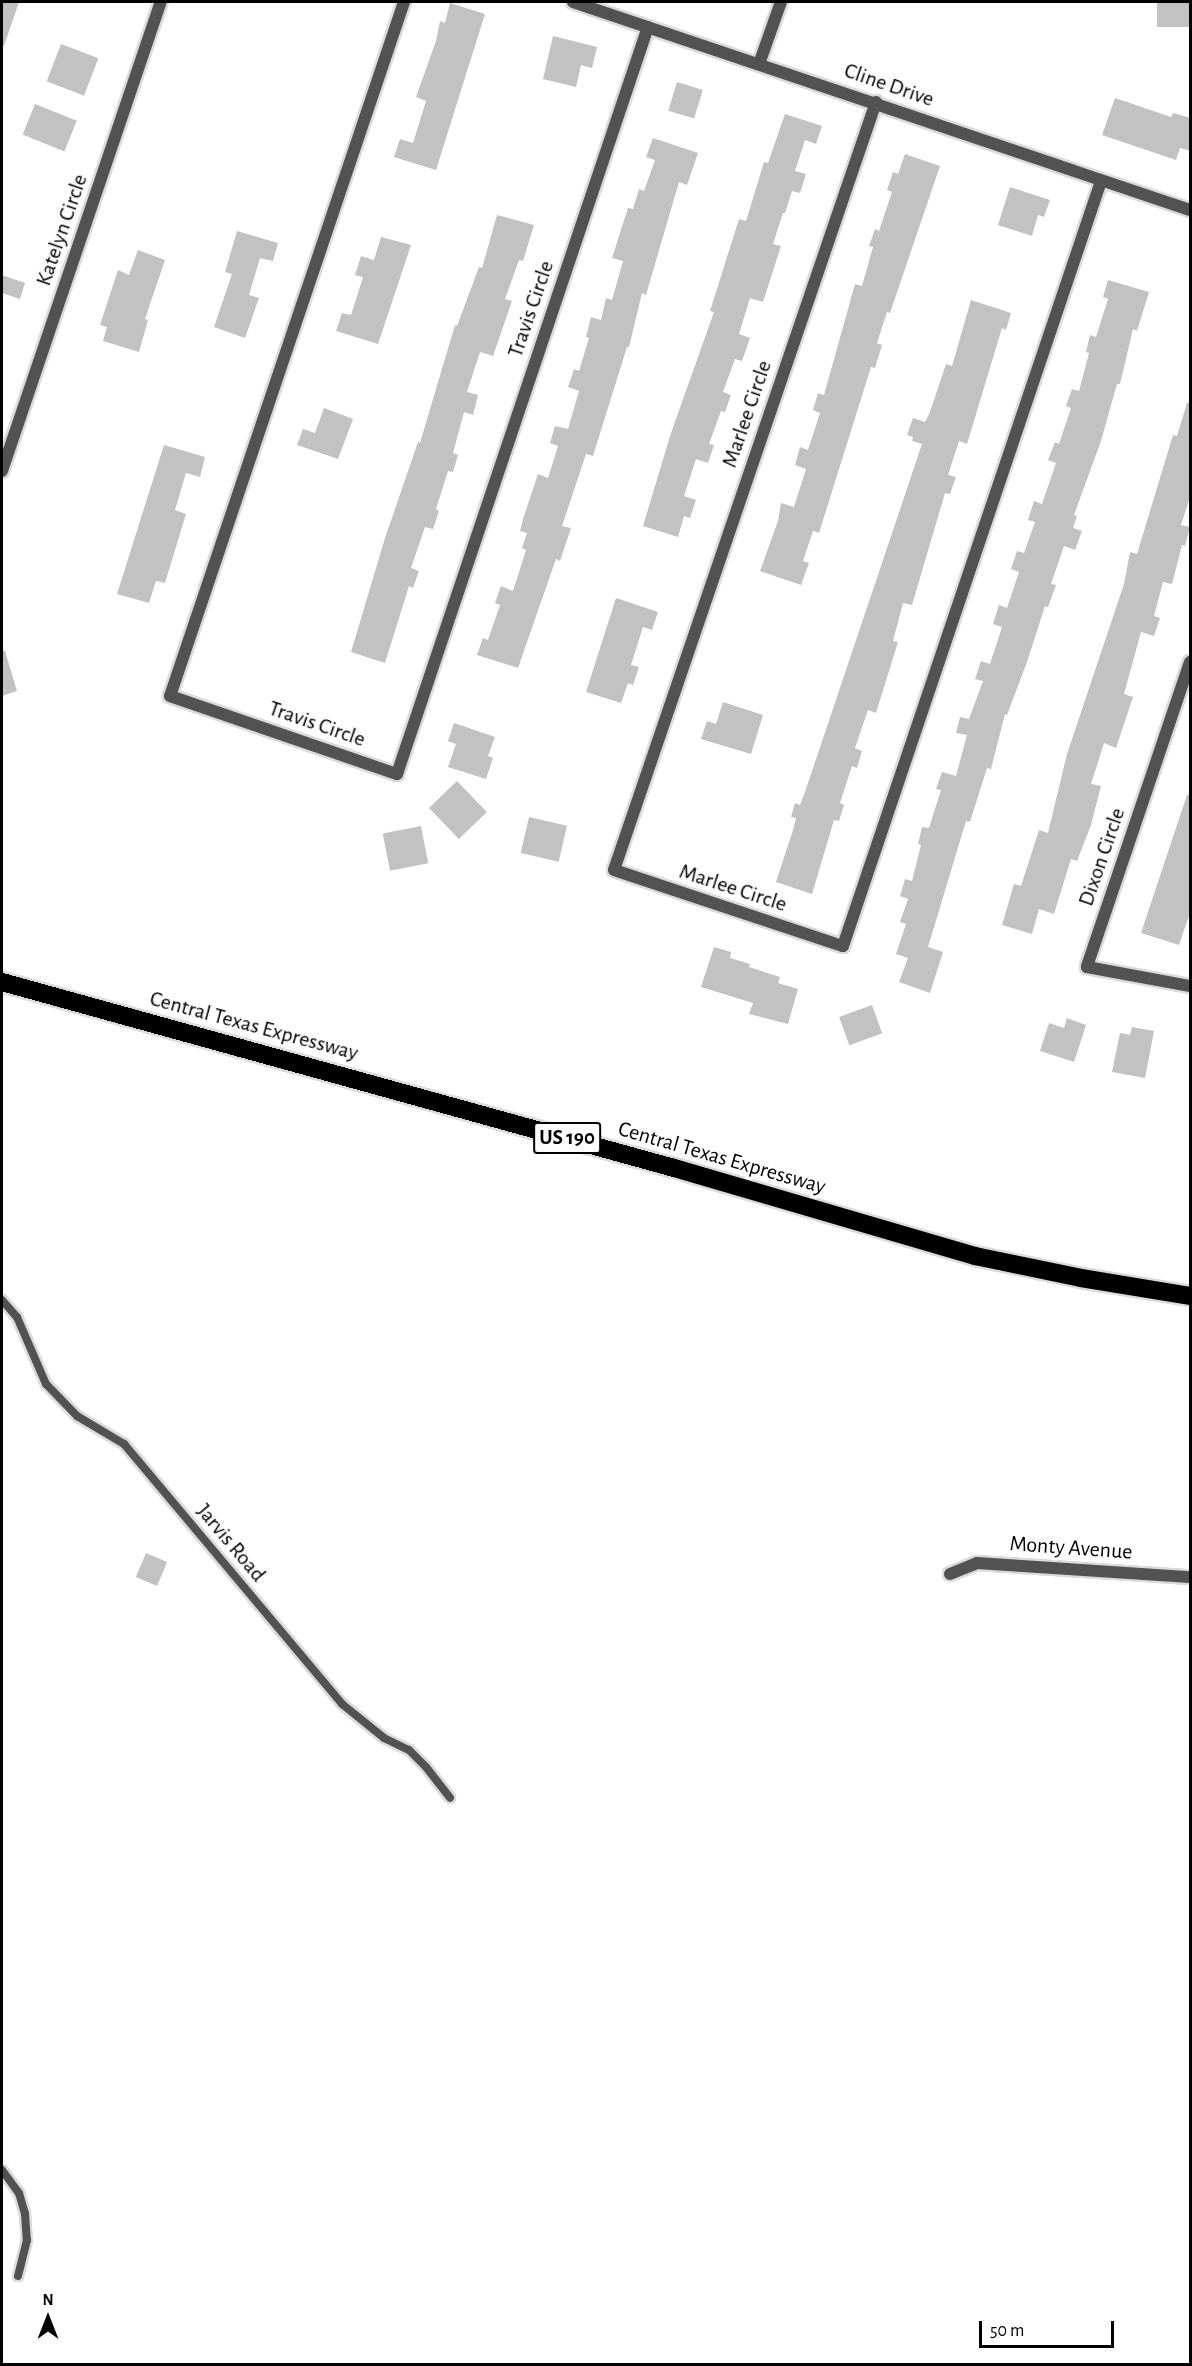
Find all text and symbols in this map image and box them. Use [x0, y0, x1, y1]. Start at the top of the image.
street label: Cline Drive [841, 57, 937, 113]
street label: Katelyn Circle [31, 171, 93, 289]
street label: Travis Circle [502, 257, 560, 361]
street label: Marlee Circle [716, 357, 778, 471]
street label: Travis Circle [265, 695, 369, 753]
street label: Dixon Circle [1073, 804, 1131, 910]
street label: Marlee Circle [676, 858, 790, 918]
street label: Central Texas Expressway [147, 985, 361, 1067]
street label: Central Texas Expressway [615, 1116, 829, 1200]
road number: US 190 [532, 1120, 602, 1156]
street label: Jarvis Road [191, 1499, 271, 1587]
street label: Monty Avenue [1009, 1531, 1133, 1565]
north arrow [18, 2288, 78, 2348]
text: N [42, 2292, 54, 2308]
scale bar [982, 2309, 1117, 2347]
text: 50 m [990, 2322, 1024, 2340]

